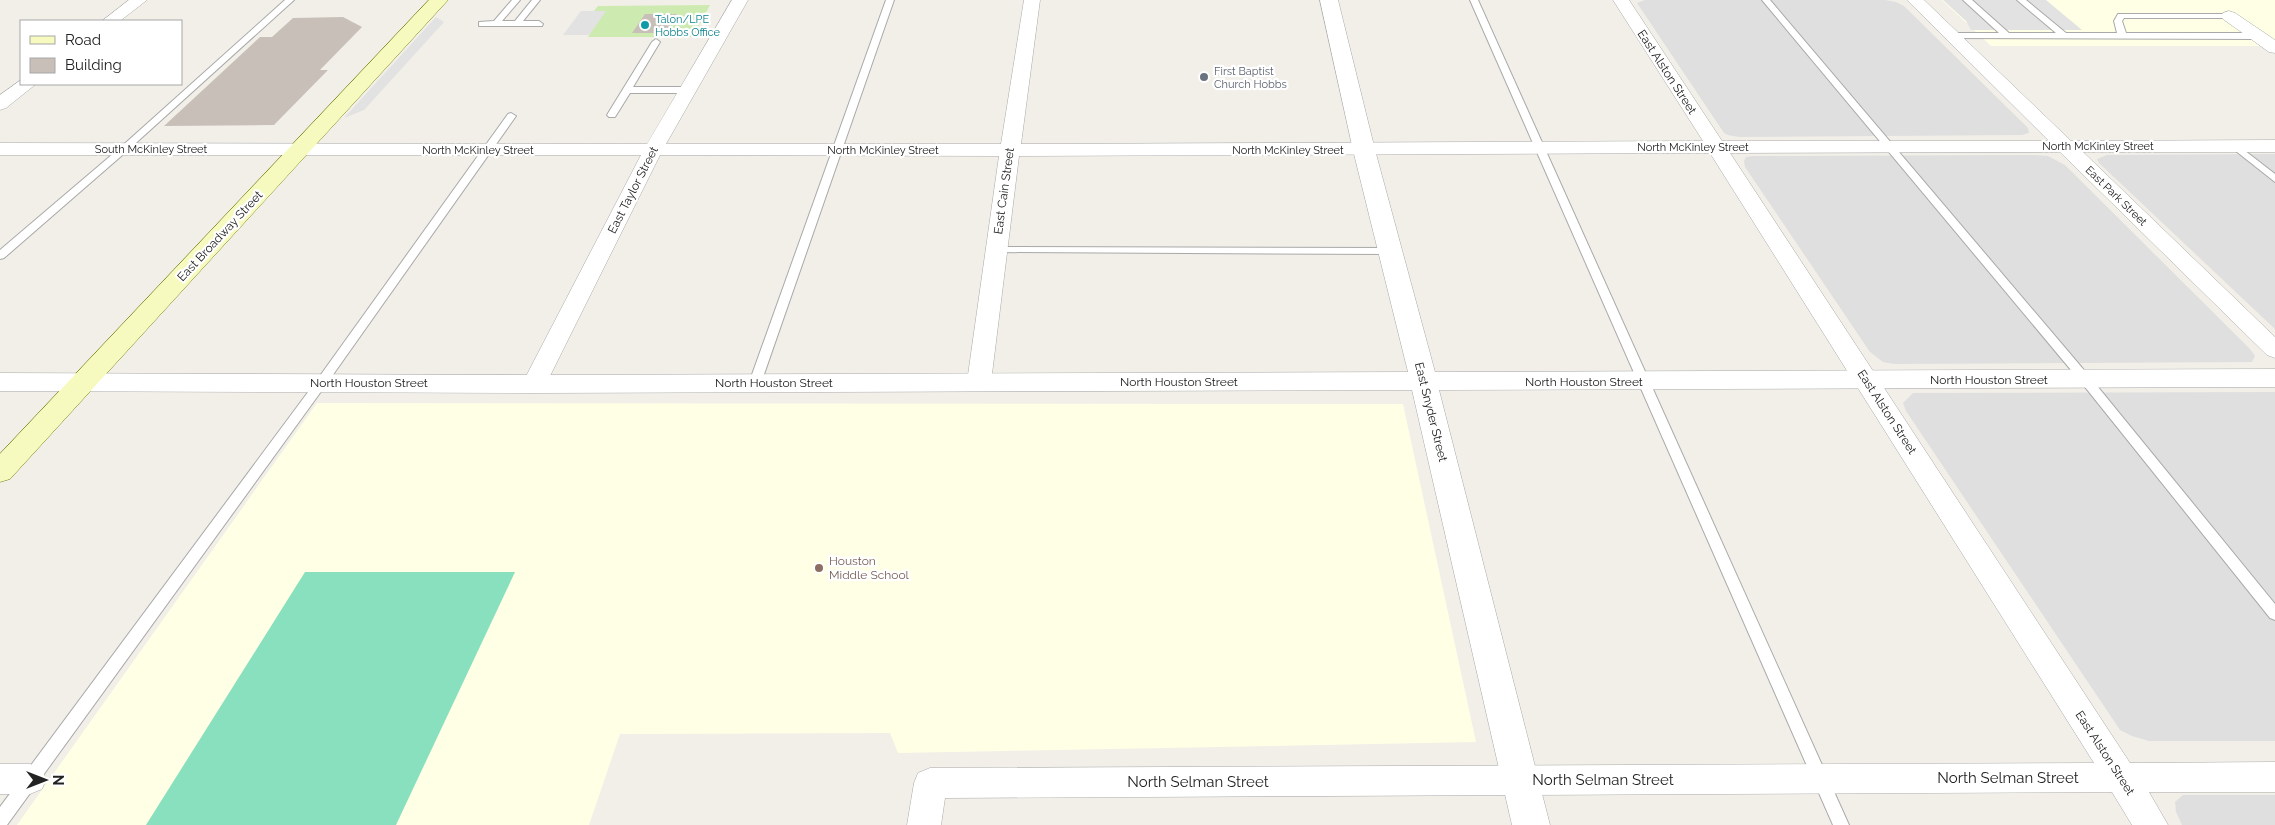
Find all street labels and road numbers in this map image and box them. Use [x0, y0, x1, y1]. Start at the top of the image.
street label: East Alston Street [1634, 27, 1700, 117]
street label: North McKinley Street [2042, 140, 2154, 153]
street label: North McKinley Street [1637, 141, 1749, 154]
street label: South McKinley Street [95, 143, 208, 156]
street label: North McKinley Street [422, 144, 534, 157]
street label: East Taylor Street [605, 144, 661, 236]
street label: North McKinley Street [827, 144, 939, 157]
street label: North McKinley Street [1232, 144, 1344, 157]
street label: East Cain Street [991, 147, 1017, 235]
street label: East Park Street [2083, 163, 2150, 229]
street label: East Broadway Street [175, 188, 265, 284]
street label: East Snyder Street [1412, 361, 1450, 463]
street label: East Alston Street [1854, 367, 1920, 457]
street label: North Houston Street [1930, 373, 2048, 387]
street label: North Houston Street [1120, 375, 1238, 389]
street label: North Houston Street [1525, 375, 1643, 389]
street label: North Houston Street [310, 376, 428, 390]
street label: North Houston Street [715, 376, 833, 390]
street label: East Alston Street [2072, 708, 2138, 798]
street label: North Selman Street [1937, 769, 2079, 787]
street label: North Selman Street [1532, 771, 1674, 789]
street label: North Selman Street [1127, 773, 1269, 791]

